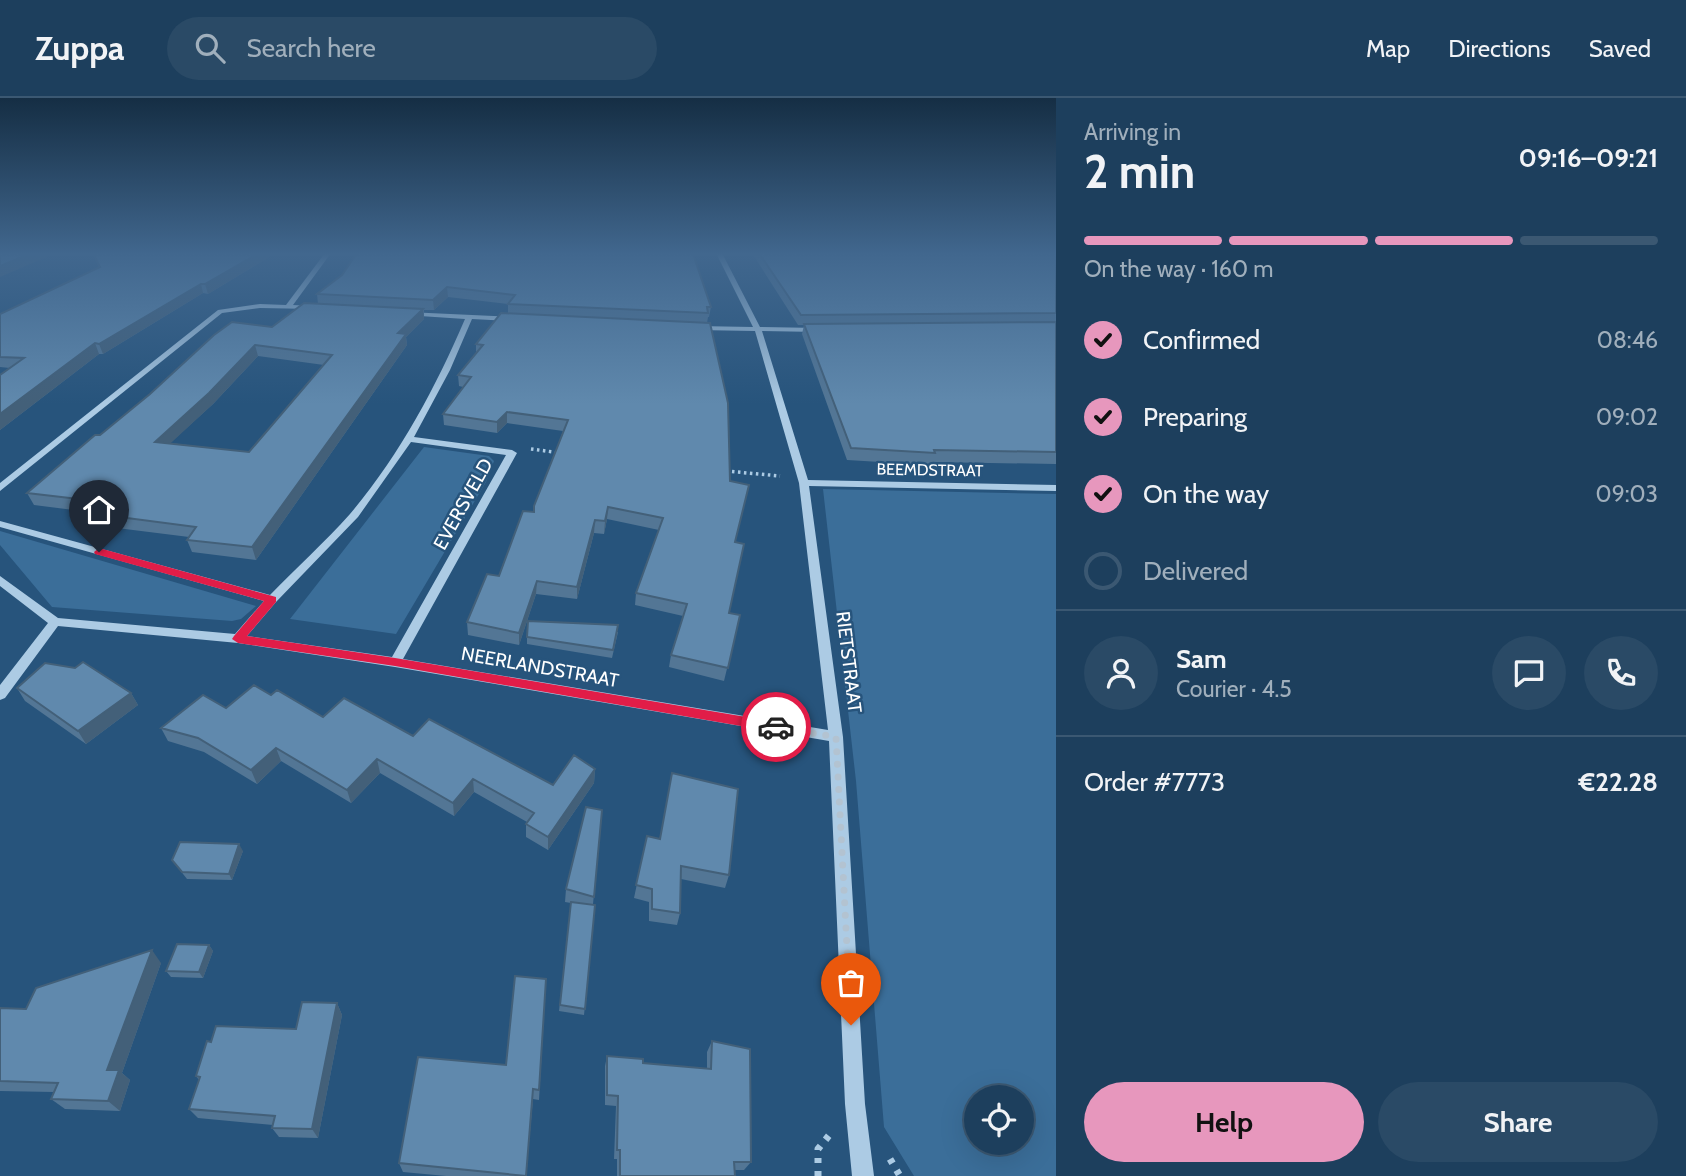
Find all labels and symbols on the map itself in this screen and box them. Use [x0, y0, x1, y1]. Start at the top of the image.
street label: EVERSVELD [429, 454, 498, 554]
street label: BEEMDSTRAAT [876, 460, 984, 480]
pin [69, 480, 129, 552]
street label: RIETSTRAAT [831, 610, 867, 714]
street label: NEERLANDSTRAAT [459, 642, 621, 692]
courier [741, 692, 811, 762]
pin [821, 953, 881, 1025]

